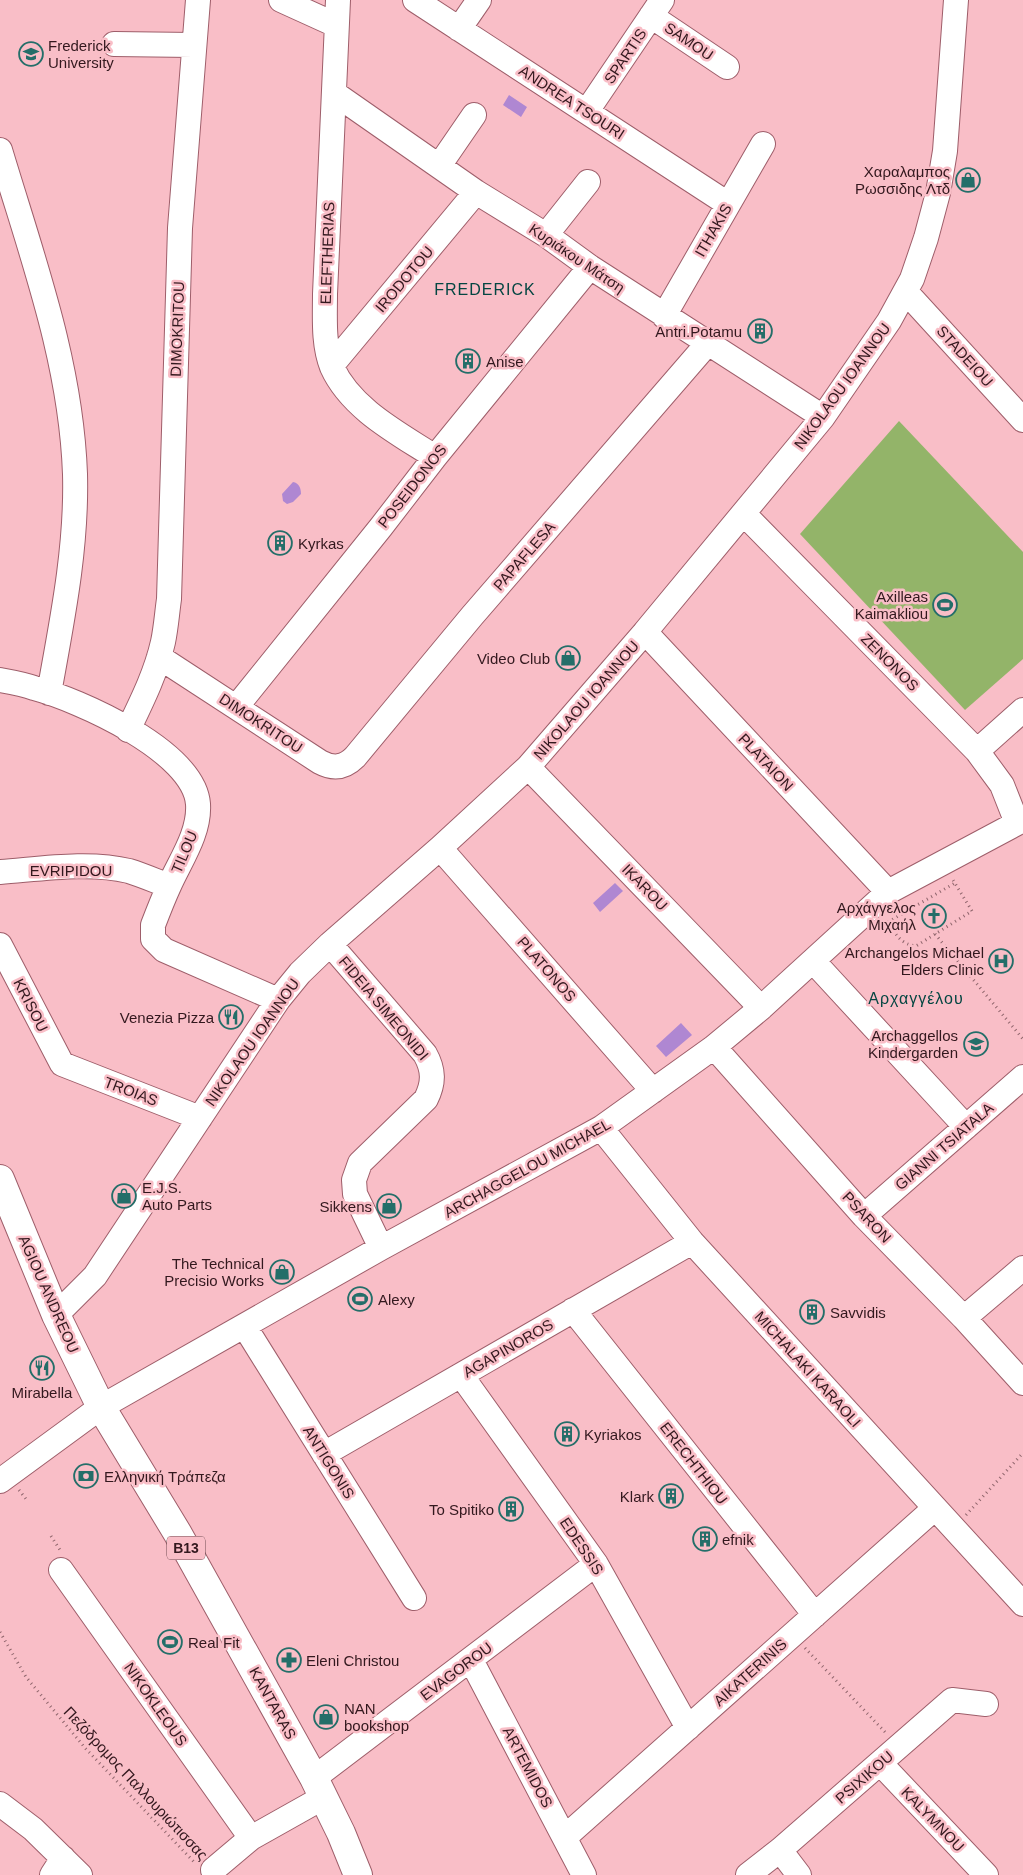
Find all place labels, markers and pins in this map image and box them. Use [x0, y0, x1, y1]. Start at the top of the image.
place label: Frederick University [48, 37, 114, 71]
school or university icon: Frederick University [18, 41, 44, 67]
place label: Χαραλαμπος Ρωσσιδης Λτδ [855, 163, 950, 197]
shop icon: Χαραλαμπος Ρωσσιδης Λτδ [955, 167, 981, 193]
building icon: Antri.Potamu [747, 318, 773, 344]
place label: Antri.Potamu [655, 323, 742, 340]
building icon: Anise [455, 348, 481, 374]
place label: Anise [486, 353, 524, 370]
building icon: Kyrkas [267, 530, 293, 556]
place label: Kyrkas [298, 535, 344, 552]
place label: Axilleas Kaimakliou [855, 588, 928, 622]
sports icon: Axilleas Kaimakliou [932, 592, 958, 618]
shop icon: Video Club [555, 645, 581, 671]
place label: Video Club [477, 650, 550, 667]
place label: Αρχάγγελος Μιχαήλ [837, 899, 917, 933]
church icon: Αρχάγγελος Μιχαήλ [921, 903, 947, 929]
place label: Archangelos Michael Elders Clinic [845, 944, 984, 978]
hospital icon: Archangelos Michael Elders Clinic [988, 948, 1014, 974]
restaurant icon: Venezia Pizza [218, 1004, 244, 1030]
place label: Venezia Pizza [120, 1009, 215, 1026]
place label: Archaggellos Kindergarden [868, 1027, 958, 1061]
school or university icon: Archaggellos Kindergarden [963, 1031, 989, 1057]
place label: E.J.S. Auto Parts [142, 1179, 212, 1213]
shop icon: E.J.S. Auto Parts [111, 1183, 137, 1209]
shop icon: Sikkens [376, 1193, 402, 1219]
place label: Sikkens [319, 1198, 372, 1215]
place label: The Technical Precisio Works [164, 1255, 264, 1289]
shop icon: The Technical Precisio Works [269, 1259, 295, 1285]
sports icon: Alexy [347, 1286, 373, 1312]
place label: Alexy [378, 1291, 415, 1308]
building icon: Savvidis [799, 1299, 825, 1325]
place label: Savvidis [830, 1304, 886, 1321]
restaurant icon: Mirabella [29, 1355, 55, 1381]
place label: Mirabella [12, 1384, 73, 1401]
building icon: Kyriakos [554, 1421, 580, 1447]
place label: Kyriakos [584, 1426, 642, 1443]
bank icon: Ελληνική Τράπεζα [73, 1463, 99, 1489]
place label: Ελληνική Τράπεζα [104, 1468, 226, 1485]
building icon: Klark [658, 1483, 684, 1509]
place label: Klark [620, 1488, 654, 1505]
building icon: To Spitiko [498, 1496, 524, 1522]
place label: To Spitiko [429, 1501, 494, 1518]
building icon: efnik [692, 1526, 718, 1552]
place label: efnik [722, 1531, 754, 1548]
sports icon: Real Fit [157, 1629, 183, 1655]
place label: Real Fit [188, 1634, 241, 1651]
pharmacy icon: Eleni Christou [276, 1647, 302, 1673]
place label: Eleni Christou [306, 1652, 399, 1669]
place label: NAN bookshop [344, 1700, 409, 1734]
shop icon: NAN bookshop [313, 1704, 339, 1730]

